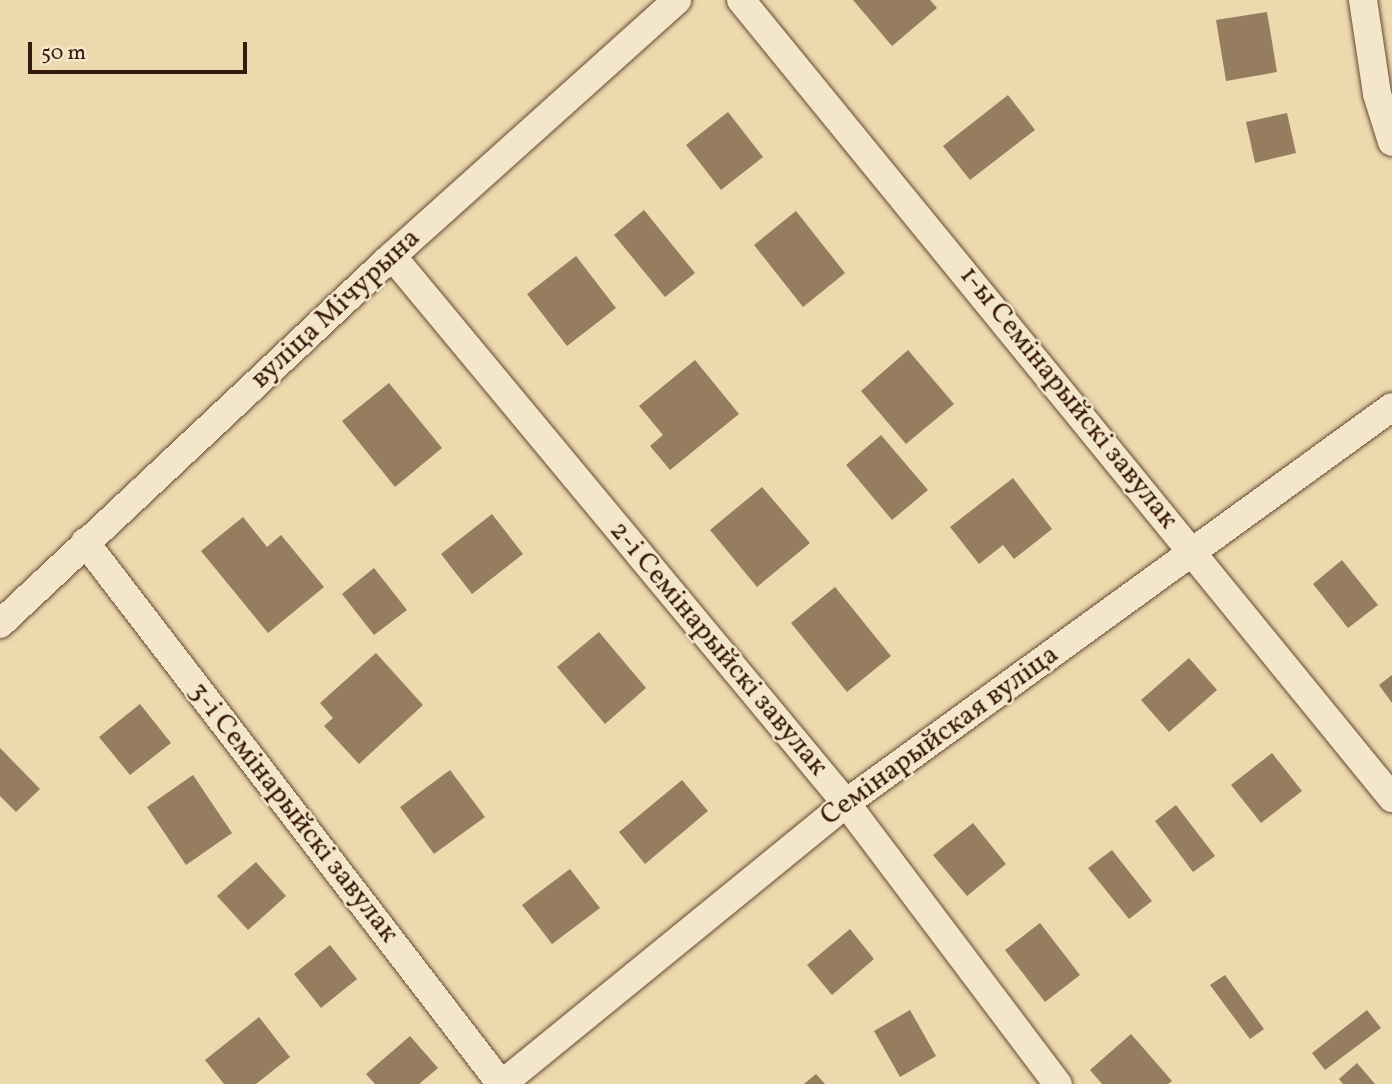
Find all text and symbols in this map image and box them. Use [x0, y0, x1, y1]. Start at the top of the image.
scale bar [32, 28, 250, 72]
text: 50 m [41, 39, 86, 68]
street label: вуліца Мічурына [244, 222, 428, 396]
street label: 1-ы Семінарыйскі завулак [952, 260, 1184, 536]
street label: 2-і Семінарыйскі завулак [602, 515, 834, 783]
street label: Семінарыйская вуліца [814, 638, 1066, 834]
street label: 3-і Семінарыйскі завулак [181, 676, 405, 950]

